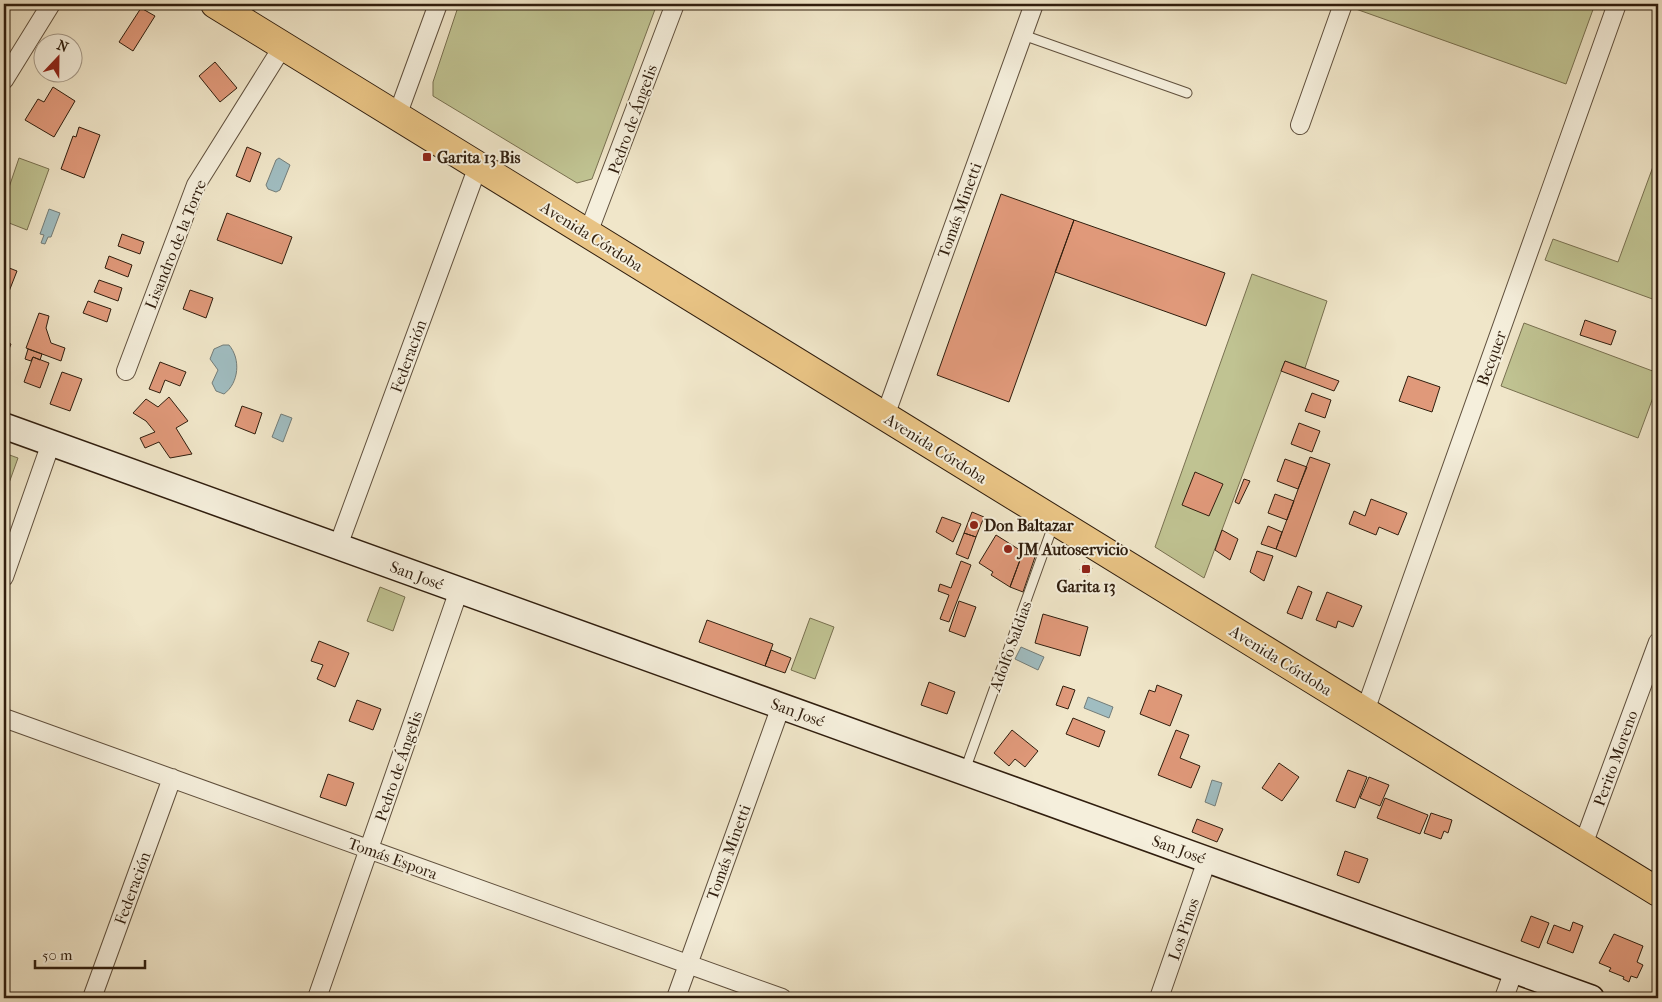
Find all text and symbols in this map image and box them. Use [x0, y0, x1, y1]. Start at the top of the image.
north arrow [32, 32, 82, 82]
text: N [55, 37, 71, 56]
street label: Pedro de Ángelis [603, 61, 661, 177]
place label: Garita 13 Bis [437, 148, 521, 168]
marker: Garita 13 Bis [421, 151, 433, 163]
street label: Tomás Minetti [933, 160, 986, 260]
street label: Lisandro de la Torre [141, 177, 210, 312]
street label: Avenida Córdoba [536, 197, 647, 276]
street label: Federación [387, 316, 431, 395]
street label: Becquer [1473, 328, 1510, 388]
street label: Avenida Córdoba [880, 409, 991, 488]
place label: Don Baltazar [984, 516, 1075, 535]
marker: Don Baltazar [968, 519, 980, 531]
place label: JM Autoservicio [1016, 540, 1128, 560]
marker: JM Autoservicio [1002, 543, 1014, 555]
street label: San José [387, 557, 446, 594]
marker: Garita 13 [1080, 563, 1092, 575]
place label: Garita 13 [1057, 577, 1115, 597]
street label: Adolfo Saldias [985, 598, 1036, 695]
street label: Avenida Córdoba [1225, 621, 1336, 700]
street label: San José [768, 694, 827, 731]
street label: Pedro de Ángelis [370, 708, 426, 824]
street label: Perito Moreno [1589, 708, 1642, 809]
street label: Tomás Minetti [702, 802, 755, 902]
street label: San José [1149, 831, 1208, 868]
street label: Tomás Espora [345, 833, 441, 884]
street label: Federación [111, 848, 155, 927]
street label: Los Pinos [1164, 895, 1203, 963]
scale bar [35, 937, 145, 969]
text: 50 m [42, 946, 73, 964]

